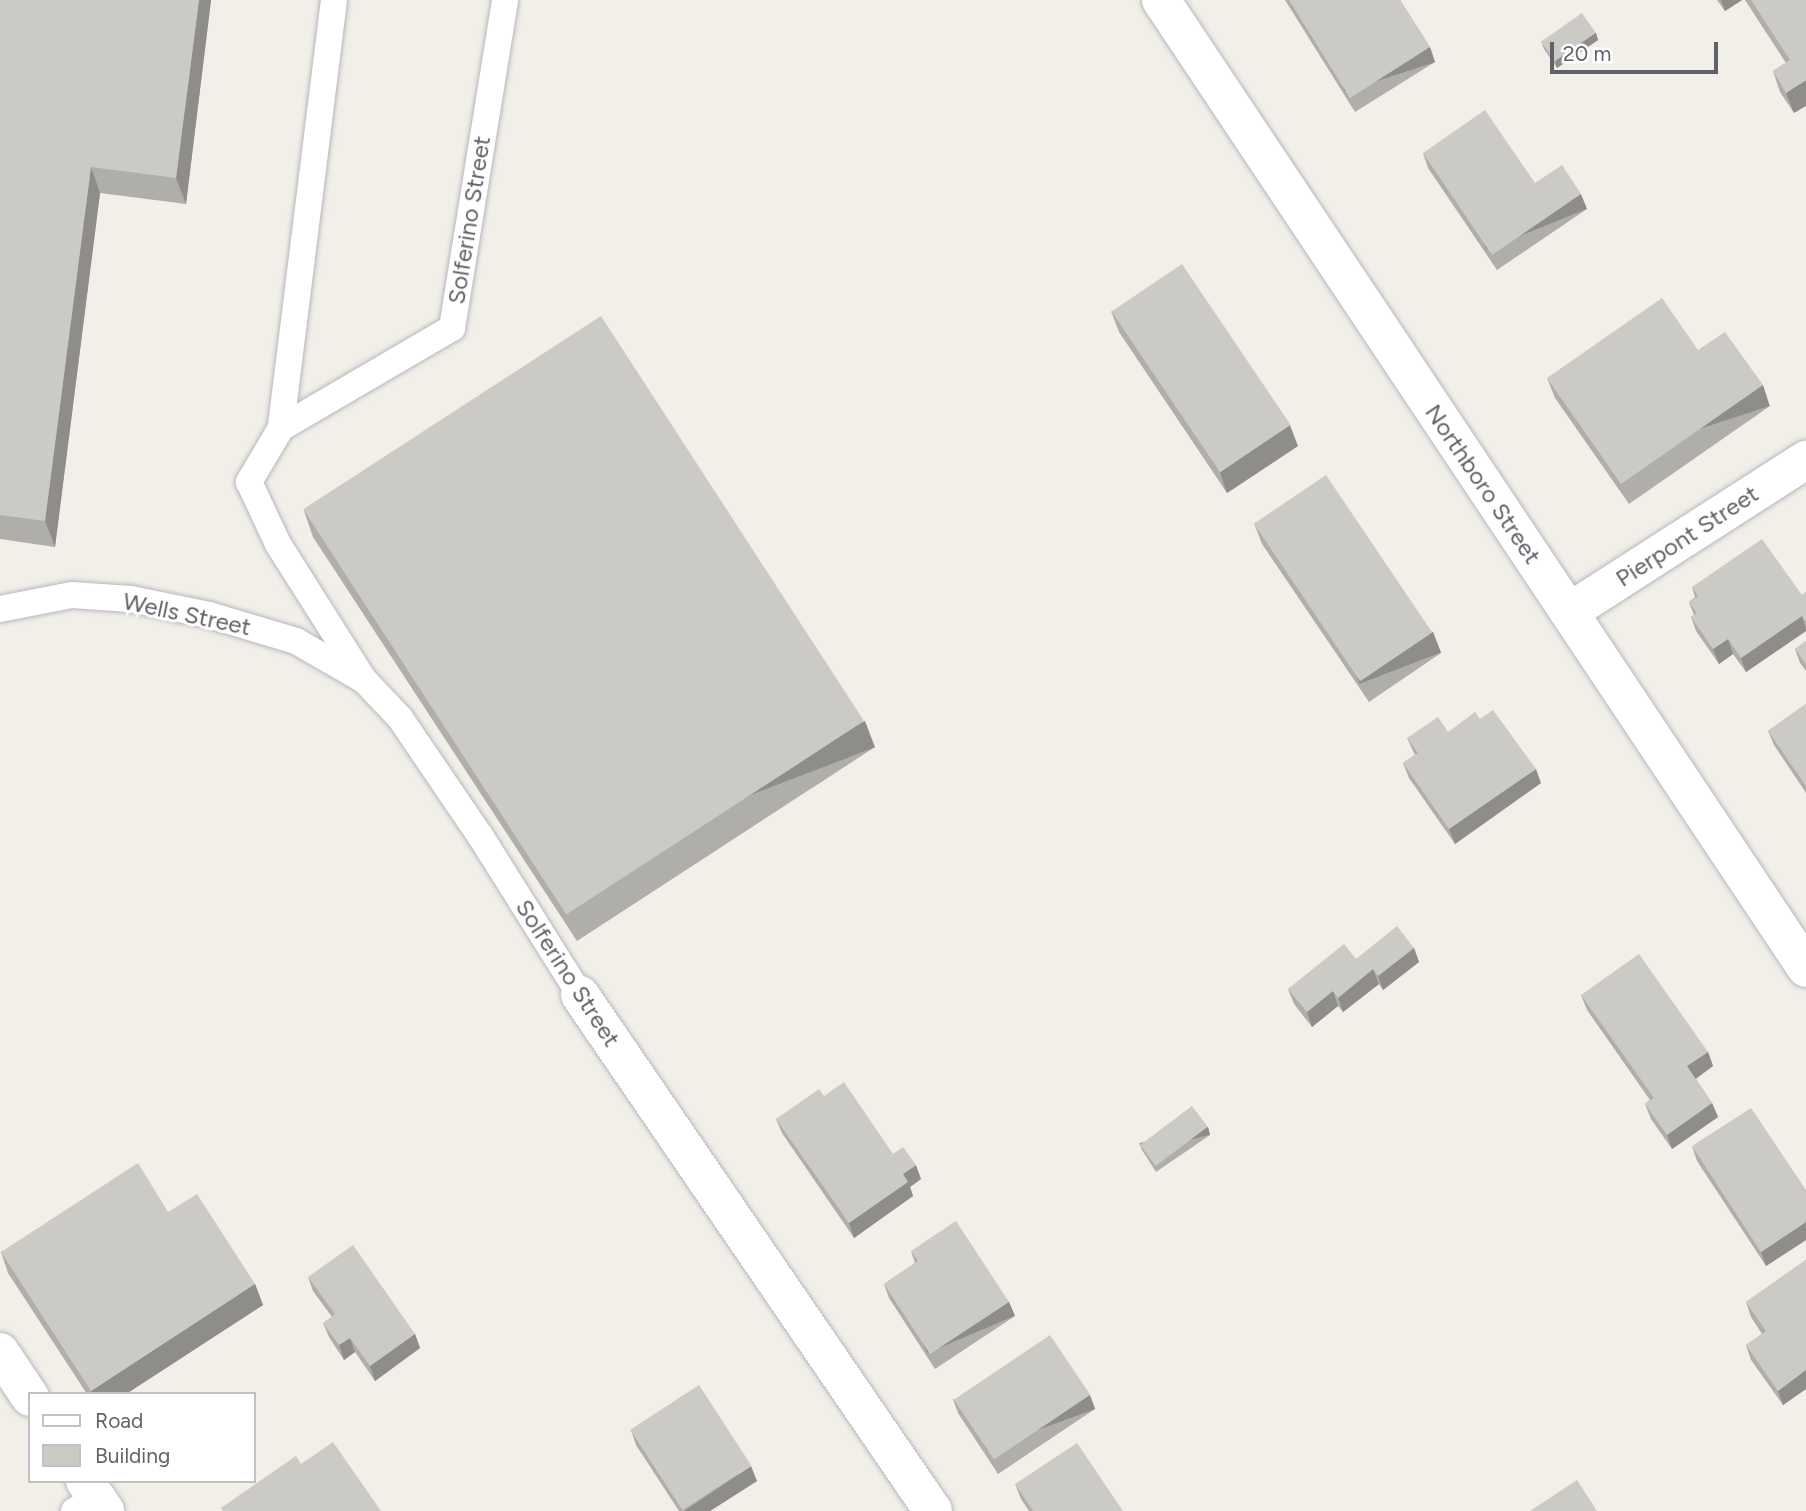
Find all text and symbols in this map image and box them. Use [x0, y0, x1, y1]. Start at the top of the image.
scale bar [1554, 28, 1722, 72]
text: 20 m [1563, 41, 1611, 66]
street label: Solferino Street [441, 134, 497, 306]
street label: Northboro Street [1419, 399, 1547, 569]
street label: Pierpont Street [1610, 479, 1764, 593]
street label: Wells Street [120, 586, 254, 642]
street label: Solferino Street [510, 894, 626, 1052]
legend [28, 1392, 256, 1483]
text: Road [95, 1408, 143, 1433]
text: Building [95, 1443, 170, 1468]

